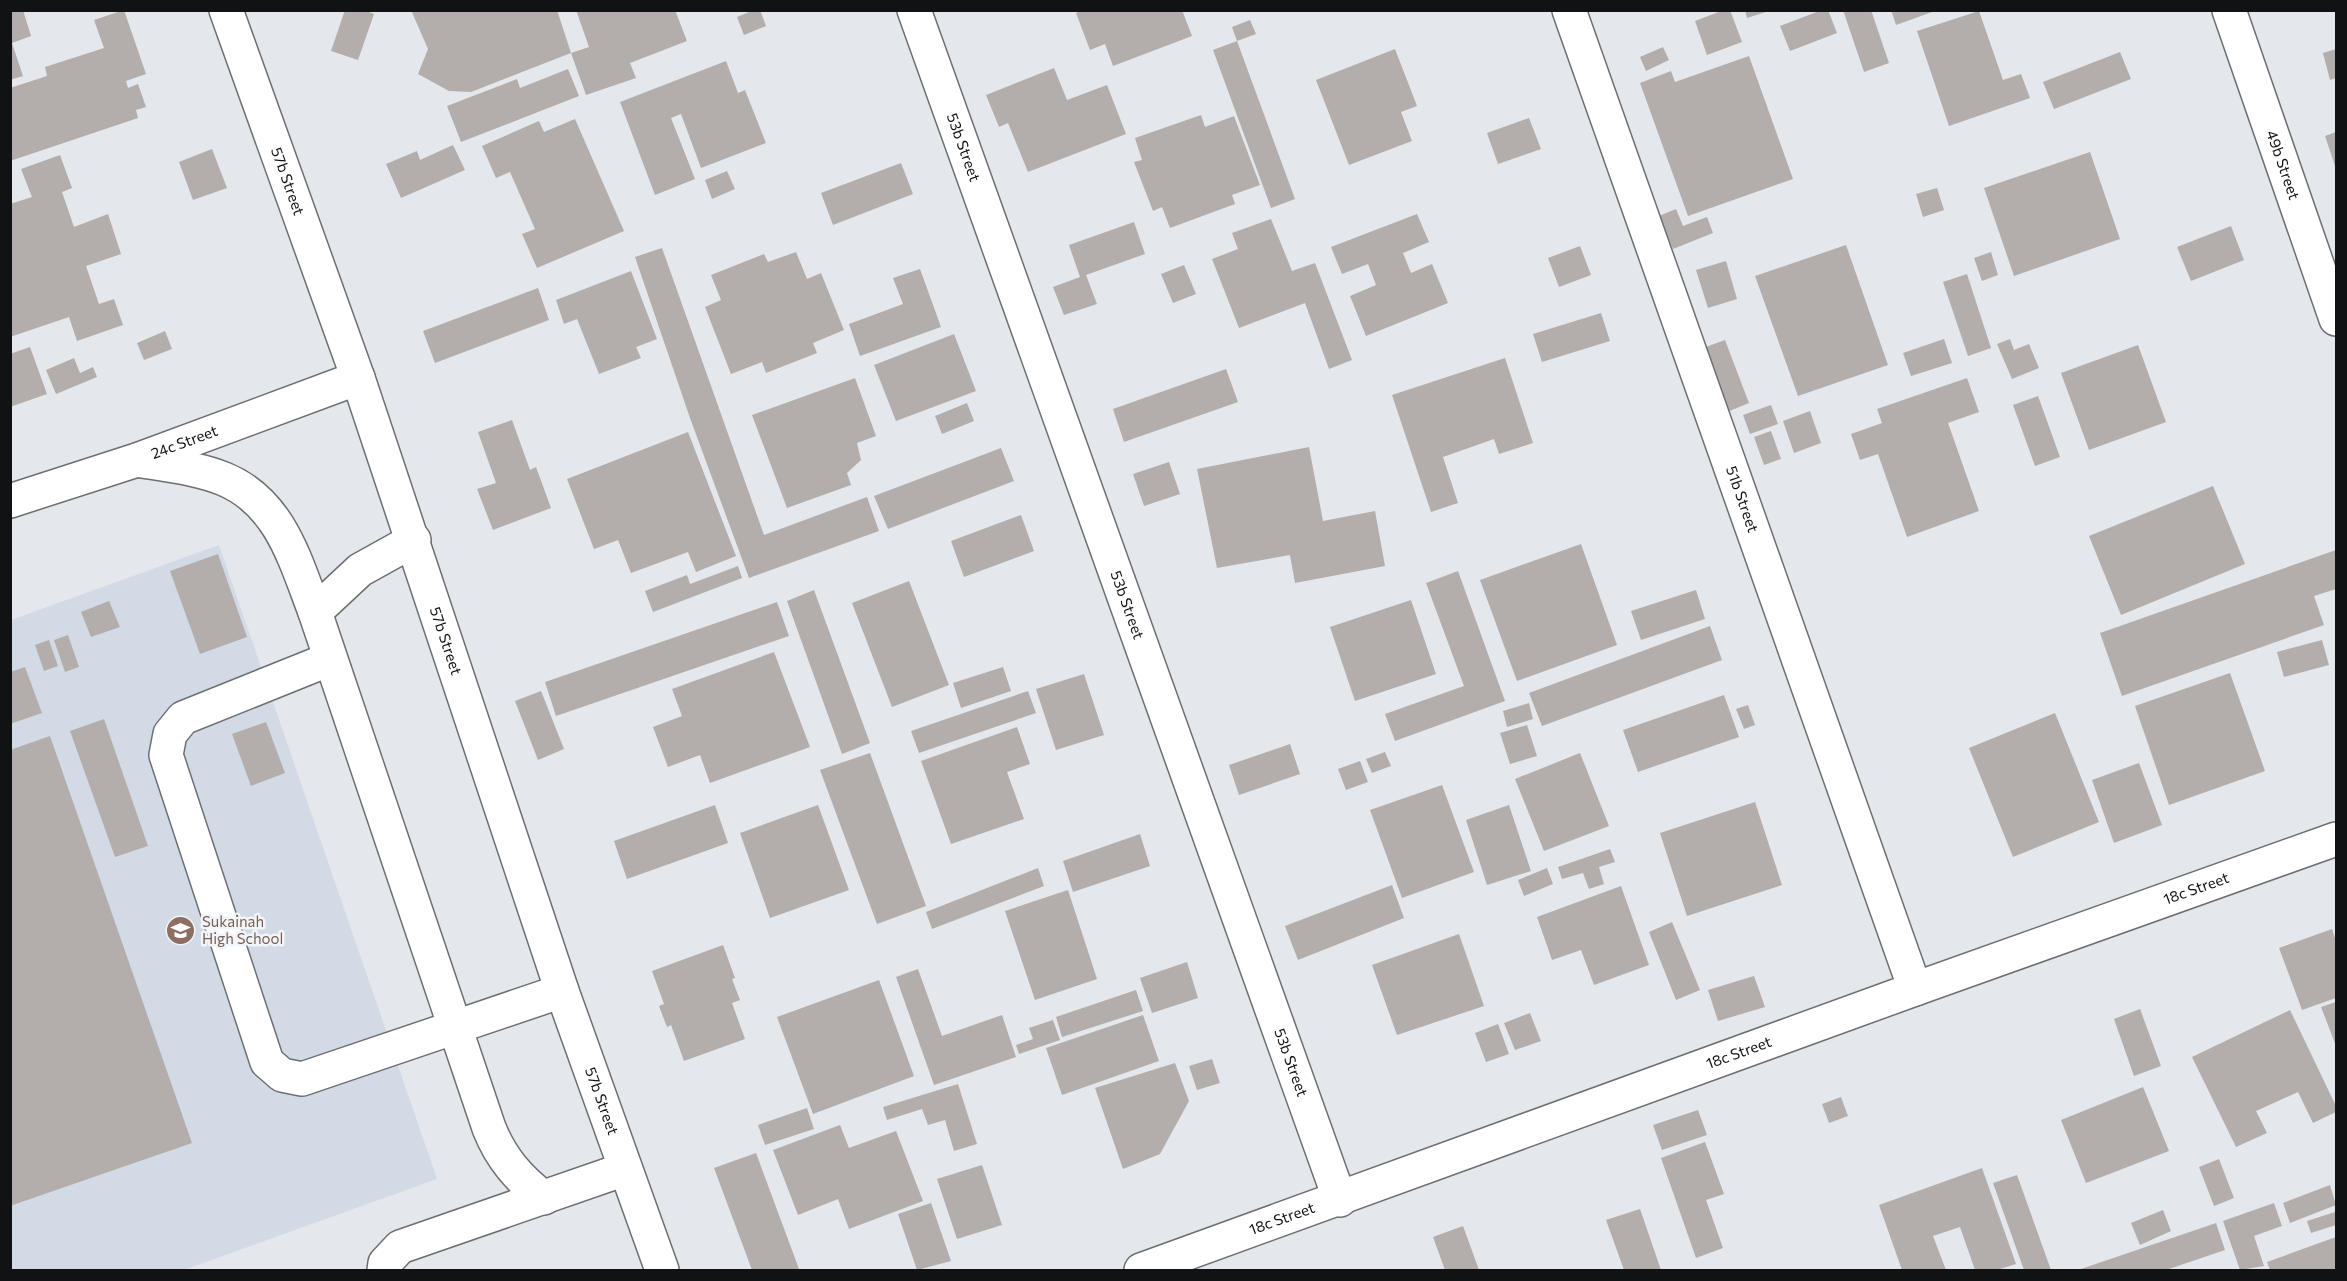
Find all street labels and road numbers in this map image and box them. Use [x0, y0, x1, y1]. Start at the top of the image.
street label: 53b Street [944, 110, 985, 184]
street label: 49b Street [2263, 128, 2304, 202]
street label: 57b Street [268, 145, 309, 217]
street label: 24c Street [148, 421, 220, 462]
street label: 51b Street [1723, 463, 1763, 535]
street label: 53b Street [1107, 568, 1148, 641]
street label: 57b Street [427, 604, 466, 677]
street label: 18c Street [2161, 868, 2231, 908]
street label: 53b Street [1271, 1026, 1312, 1099]
street label: 18c Street [1703, 1032, 1774, 1072]
street label: 57b Street [582, 1064, 623, 1137]
street label: 18c Street [1246, 1198, 1317, 1238]

